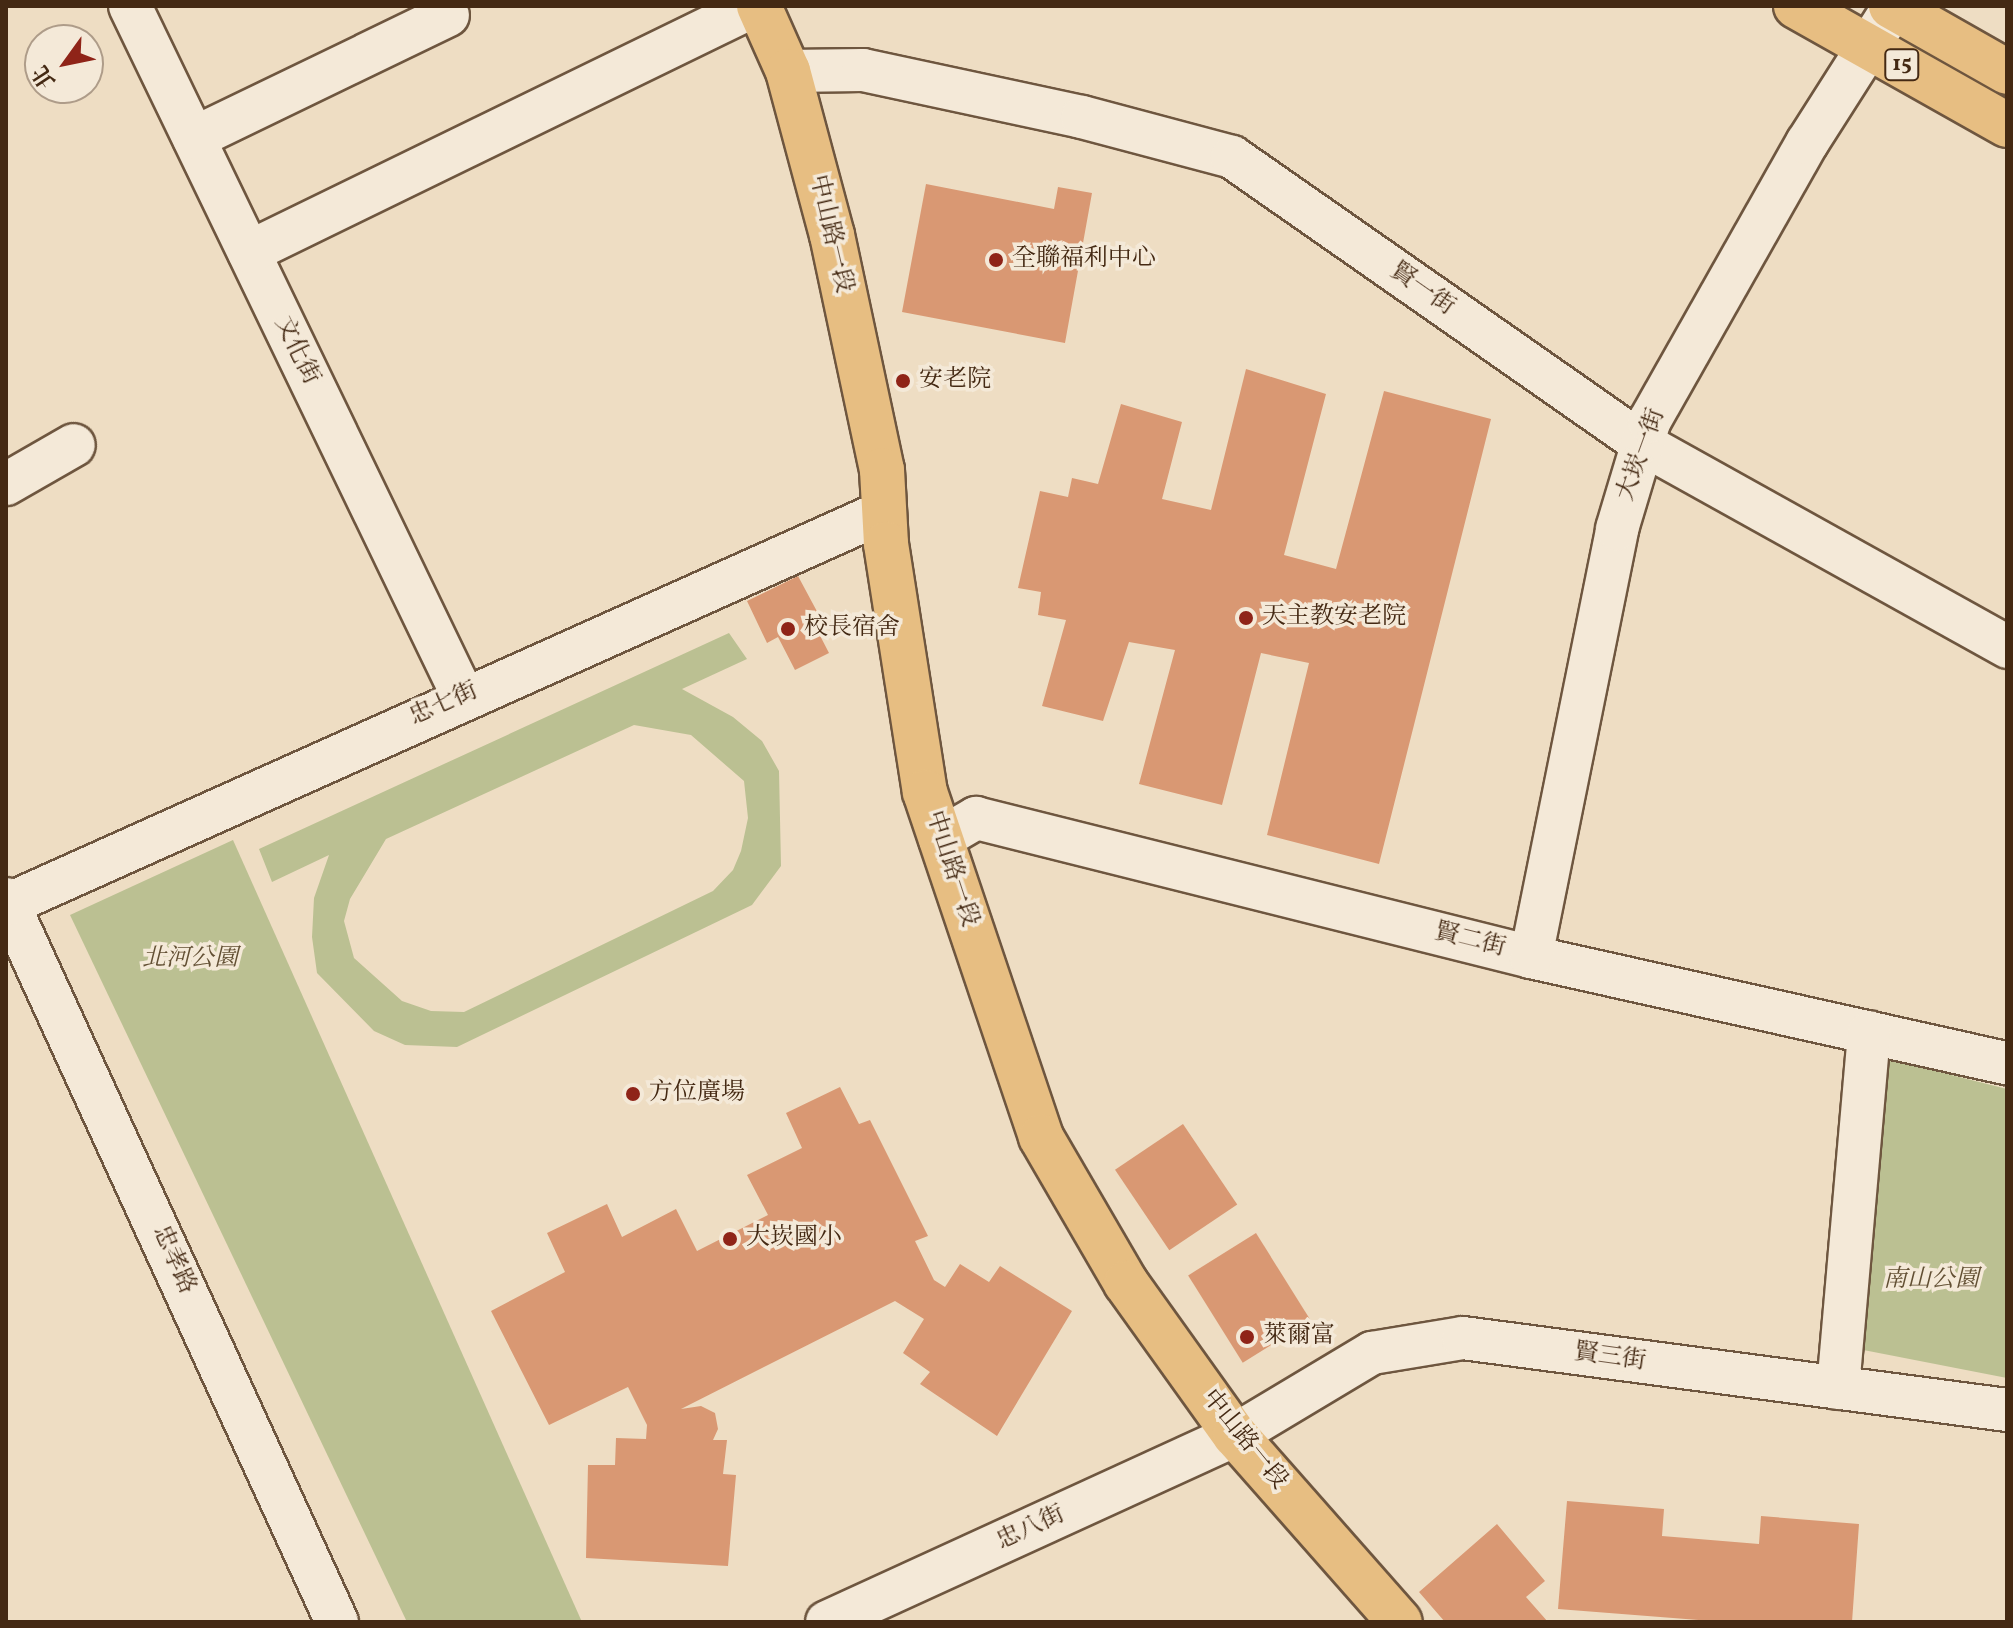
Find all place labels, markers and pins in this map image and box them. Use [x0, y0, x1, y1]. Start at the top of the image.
place label: 全聯福利中心 [1012, 246, 1156, 274]
marker: 全聯福利中心 [987, 251, 1005, 269]
place label: 安老院 [919, 367, 991, 395]
marker: 安老院 [894, 372, 912, 390]
place label: 天主教安老院 [1262, 604, 1406, 632]
marker: 天主教安老院 [1237, 609, 1255, 627]
place label: 校長宿舍 [804, 615, 900, 643]
marker: 校長宿舍 [779, 620, 797, 638]
place label: 方位廣場 [649, 1080, 745, 1108]
marker: 方位廣場 [624, 1085, 642, 1103]
place label: 大崁國小 [746, 1225, 842, 1253]
marker: 大崁國小 [721, 1230, 739, 1248]
place label: 萊爾富 [1263, 1323, 1335, 1351]
marker: 萊爾富 [1238, 1328, 1256, 1346]

